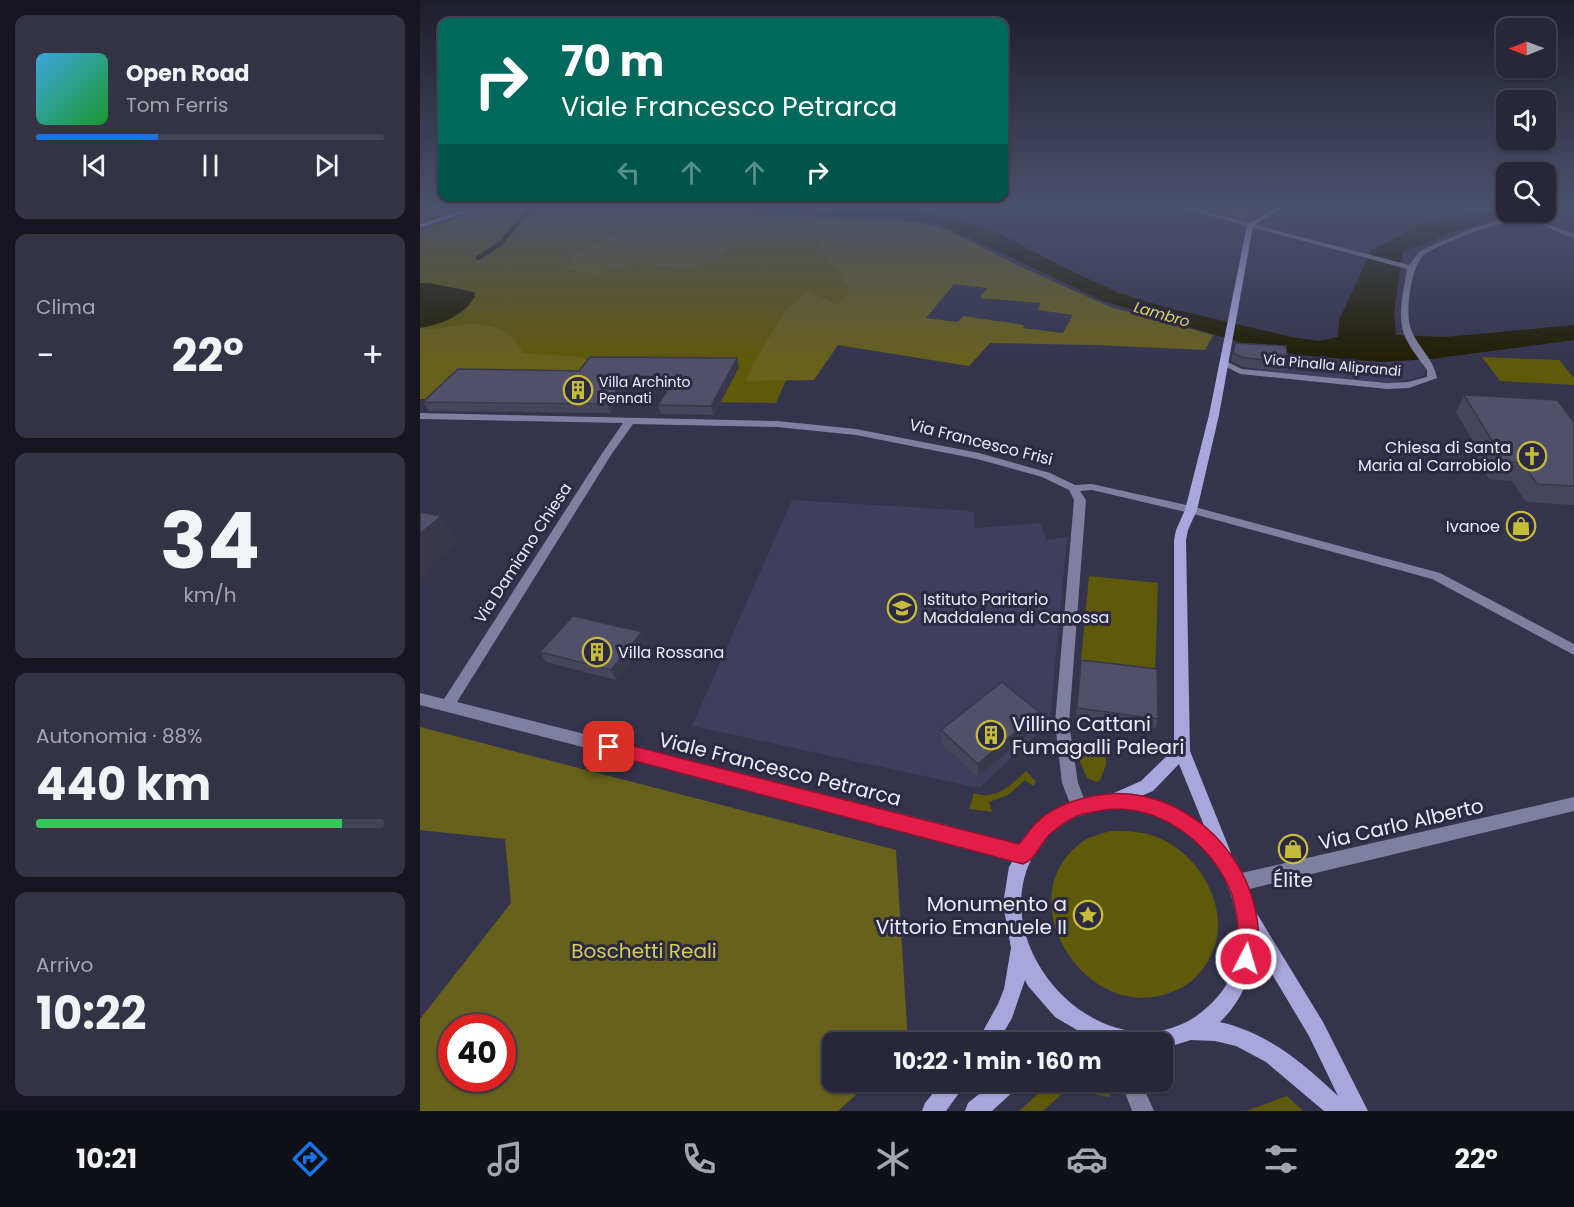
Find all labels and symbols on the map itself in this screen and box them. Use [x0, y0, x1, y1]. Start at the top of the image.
north arrow [1496, 18, 1556, 78]
water label: Lambro [1132, 296, 1192, 332]
street label: Via Pinalla Aliprandi [1262, 349, 1402, 381]
place label: Villa Archinto Pennati [599, 372, 691, 408]
building icon: Villa Archinto Pennati [562, 374, 594, 406]
street label: Via Francesco Frisi [907, 413, 1055, 471]
place label: Chiesa di Santa Maria al Carrobiolo [1358, 436, 1511, 477]
church icon: Chiesa di Santa Maria al Carrobiolo [1516, 440, 1548, 472]
street label: Via Damiano Chiesa [469, 478, 577, 628]
shop icon: Ivanoe [1505, 510, 1537, 542]
place label: Ivanoe [1446, 515, 1500, 538]
place label: Istituto Paritario Maddalena di Canossa [923, 588, 1109, 629]
school or university icon: Istituto Paritario Maddalena di Canossa [886, 592, 918, 624]
building icon: Villa Rossana [581, 636, 613, 668]
place label: Villa Rossana [618, 641, 724, 664]
place label: Villino Cattani Fumagalli Paleari [1012, 710, 1184, 761]
building icon: Villino Cattani Fumagalli Paleari [975, 719, 1007, 751]
pin [583, 721, 634, 772]
street label: Viale Francesco Petrarca [656, 725, 904, 813]
street label: Via Carlo Alberto [1316, 791, 1486, 857]
shop icon: Élite [1277, 833, 1309, 865]
place label: Élite [1273, 866, 1313, 894]
place label: Monumento a Vittorio Emanuele II [876, 890, 1067, 941]
place icon: Monumento a Vittorio Emanuele II [1072, 899, 1104, 931]
position arrow [1214, 927, 1278, 991]
park label: Boschetti Reali [571, 937, 717, 965]
speed limit sign: 40 [438, 1014, 516, 1092]

